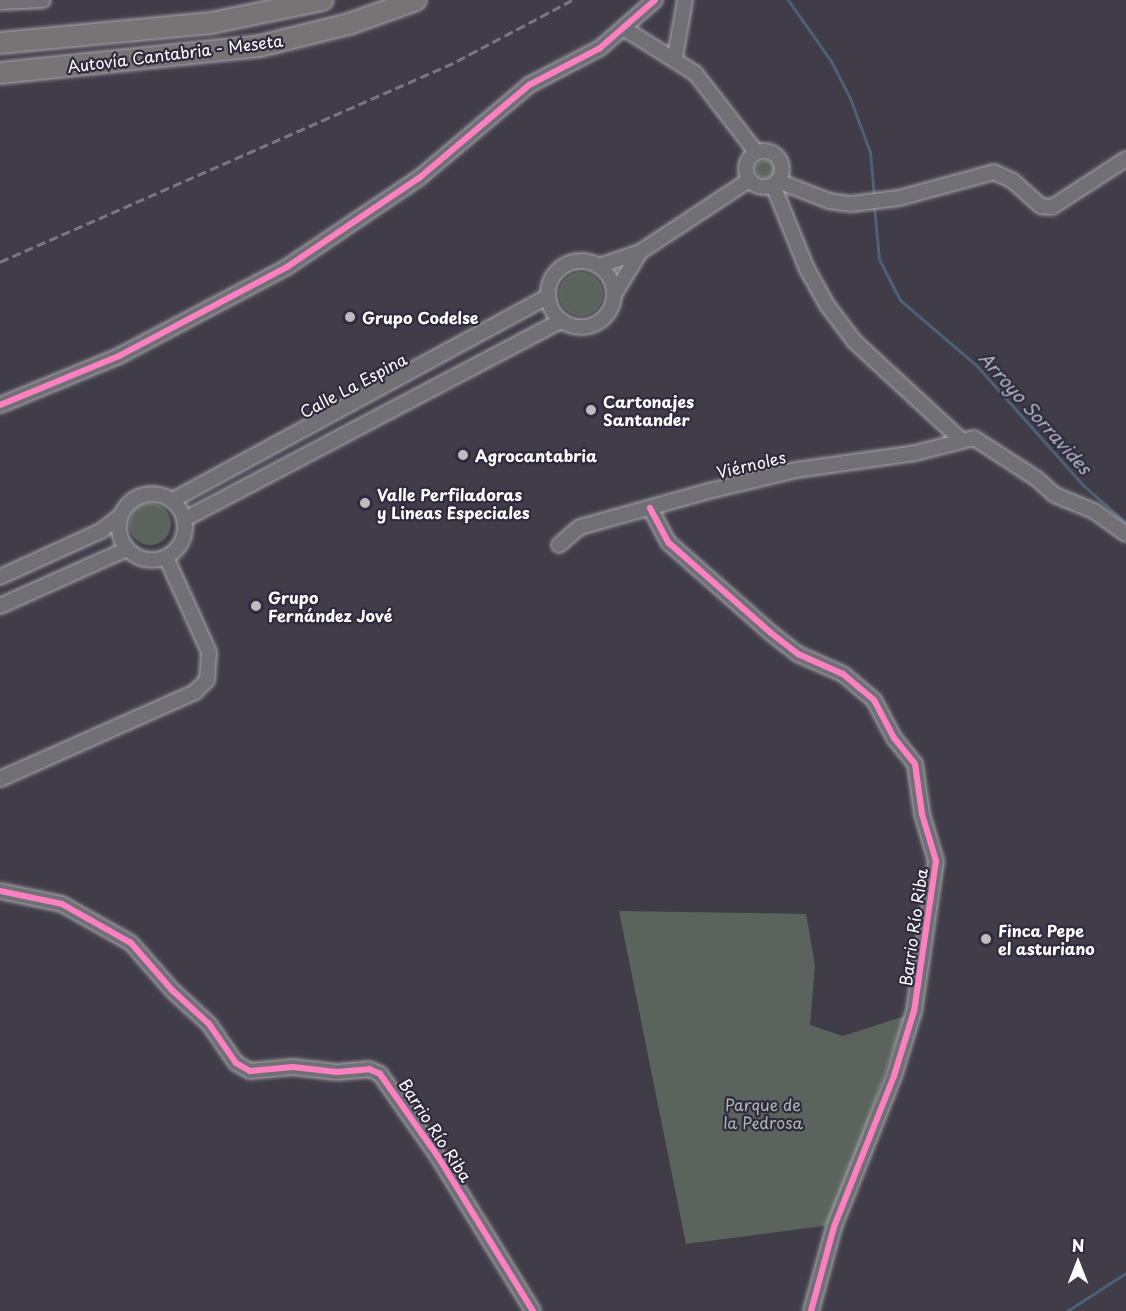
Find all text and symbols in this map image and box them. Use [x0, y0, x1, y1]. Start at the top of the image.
street label: Autovía Cantabria - Meseta [66, 30, 284, 76]
place label: Grupo Codelse [362, 307, 479, 327]
marker: Grupo Codelse [343, 310, 357, 324]
water label: Arroyo Sorravides [974, 347, 1096, 479]
street label: Calle La Espina [296, 349, 410, 421]
place label: Cartonajes Santander [603, 391, 694, 429]
marker: Cartonajes Santander [584, 403, 598, 417]
place label: Agrocantabria [475, 445, 597, 465]
street label: Viérnoles [715, 447, 787, 481]
marker: Agrocantabria [456, 448, 470, 462]
place label: Valle Perfiladoras y Lineas Especiales [377, 484, 529, 522]
marker: Valle Perfiladoras y Lineas Especiales [358, 496, 372, 510]
place label: Grupo Fernández Jové [268, 587, 394, 625]
marker: Grupo Fernández Jové [249, 599, 263, 613]
street label: Barrio Río Riba [895, 867, 931, 987]
place label: Finca Pepe el asturiano [998, 920, 1096, 958]
marker: Finca Pepe el asturiano [979, 932, 993, 946]
street label: Barrio Río Riba [396, 1075, 476, 1185]
park label: Parque de la Pedrosa [723, 1094, 803, 1132]
north arrow [1048, 1233, 1108, 1293]
text: N [1072, 1233, 1084, 1257]

